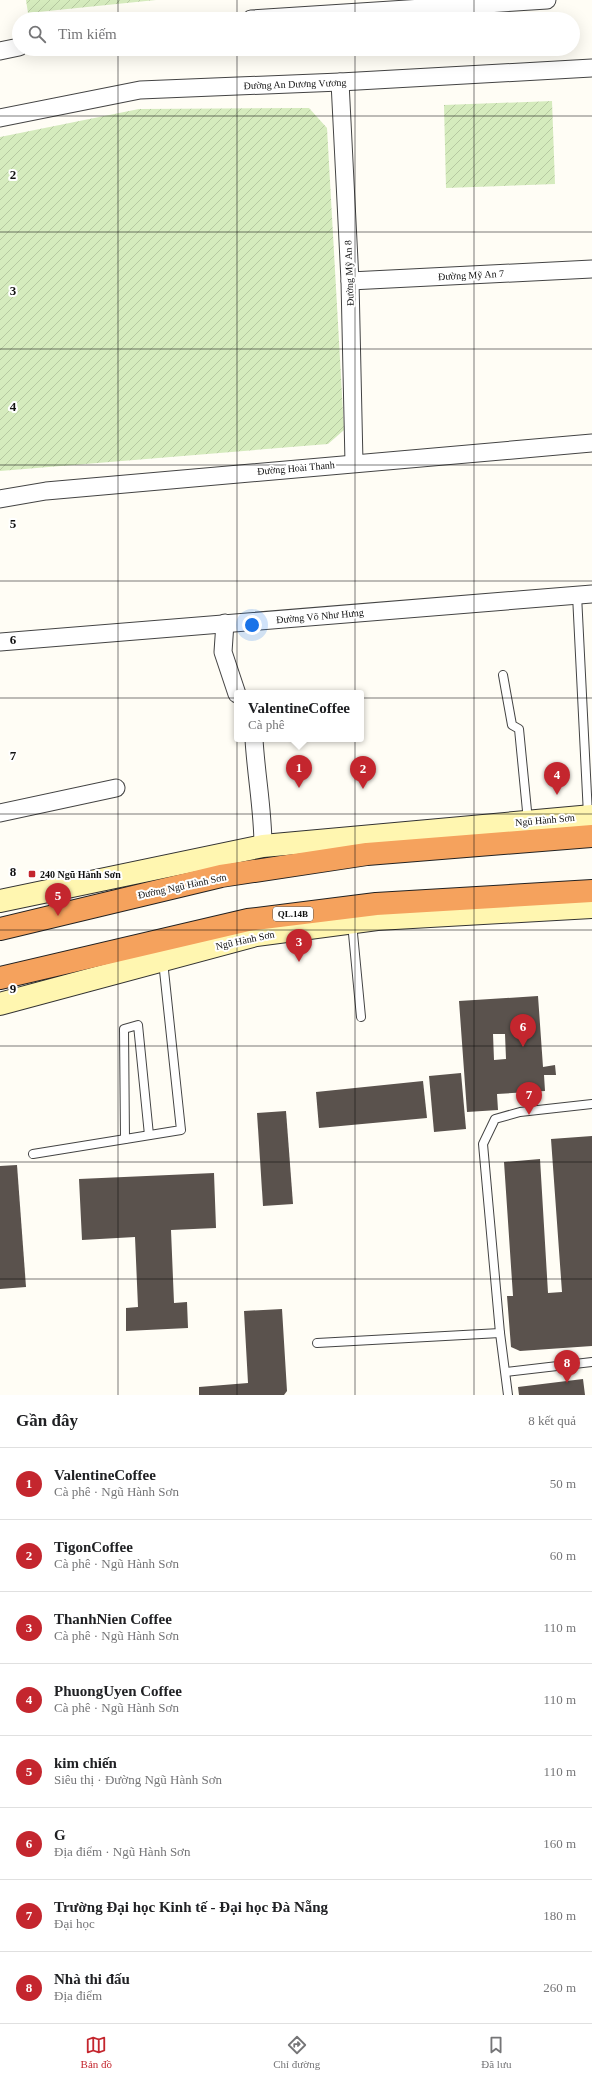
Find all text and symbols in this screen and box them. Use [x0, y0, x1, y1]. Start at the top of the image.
search box [12, 12, 580, 56]
icon: search [26, 23, 48, 45]
text: Tìm kiếm [58, 26, 117, 42]
street label: Đường An Dương Vương [243, 77, 347, 91]
text: 2 [10, 167, 16, 182]
street label: Đường Mỹ An 8 [342, 240, 356, 306]
street label: Đường Mỹ An 7 [438, 268, 504, 282]
text: 3 [10, 283, 17, 298]
text: 4 [10, 399, 17, 414]
street label: Đường Hoài Thanh [257, 459, 335, 477]
text: 5 [10, 516, 17, 531]
street label: Đường Võ Như Hưng [276, 607, 364, 625]
your location [242, 615, 262, 635]
text: 6 [10, 632, 17, 647]
popup [234, 690, 364, 742]
text: ValentineCoffee [248, 700, 350, 716]
text: Cà phê [248, 717, 285, 732]
text: 7 [10, 748, 17, 763]
pin: 1 [286, 755, 312, 788]
pin: 2 [350, 756, 376, 789]
pin: 4 [544, 762, 570, 795]
street label: Ngũ Hành Sơn [515, 812, 575, 828]
text: 8 [10, 864, 17, 879]
marker: 240 Ngũ Hành Sơn [27, 869, 37, 879]
place label: 240 Ngũ Hành Sơn [40, 869, 121, 880]
street label: Đường Ngũ Hành Sơn [137, 871, 227, 901]
pin: 5 [45, 883, 71, 916]
road number: QL.14B [273, 907, 313, 921]
street label: Ngũ Hành Sơn [215, 928, 275, 952]
pin: 3 [286, 929, 312, 962]
text: 9 [10, 981, 17, 996]
pin: 6 [510, 1014, 536, 1047]
pin: 7 [516, 1082, 542, 1115]
pin: 8 [554, 1350, 580, 1383]
text: Gần đây [16, 1411, 78, 1430]
text: 8 kết quả [528, 1413, 576, 1428]
text: ValentineCoffee [54, 1467, 156, 1483]
text: 1 [26, 1476, 32, 1491]
text: 50 m [550, 1476, 576, 1491]
text: Cà phê · Ngũ Hành Sơn [54, 1484, 179, 1499]
text: TigonCoffee [54, 1539, 133, 1555]
text: 2 [26, 1548, 32, 1563]
text: 60 m [550, 1548, 576, 1563]
text: Cà phê · Ngũ Hành Sơn [54, 1556, 179, 1571]
text: ThanhNien Coffee [54, 1611, 172, 1627]
text: 3 [26, 1620, 32, 1635]
text: 110 m [544, 1620, 576, 1635]
text: Cà phê · Ngũ Hành Sơn [54, 1628, 179, 1643]
text: PhuongUyen Coffee [54, 1683, 182, 1699]
text: 4 [26, 1692, 32, 1707]
text: 110 m [544, 1692, 576, 1707]
text: Cà phê · Ngũ Hành Sơn [54, 1700, 179, 1715]
text: kim chiến [54, 1755, 117, 1771]
text: 5 [26, 1764, 32, 1779]
text: 110 m [544, 1764, 576, 1779]
text: Siêu thị · Đường Ngũ Hành Sơn [54, 1772, 222, 1787]
text: G [54, 1827, 66, 1843]
text: 6 [26, 1836, 32, 1851]
text: 160 m [543, 1836, 576, 1851]
text: Địa điểm · Ngũ Hành Sơn [54, 1844, 191, 1859]
text: Trường Đại học Kinh tế - Đại học Đà Nẵng [54, 1899, 328, 1915]
text: 7 [26, 1908, 32, 1923]
text: 180 m [543, 1908, 576, 1923]
text: Đại học [54, 1916, 95, 1931]
text: Nhà thi đấu [54, 1971, 130, 1987]
text: 8 [26, 1980, 32, 1995]
text: 260 m [543, 1980, 576, 1995]
text: Địa điểm [54, 1988, 102, 2003]
tab: Bản đồ [81, 2034, 112, 2070]
tab: Chỉ đường [273, 2034, 320, 2070]
tab: Đã lưu [481, 2034, 511, 2070]

